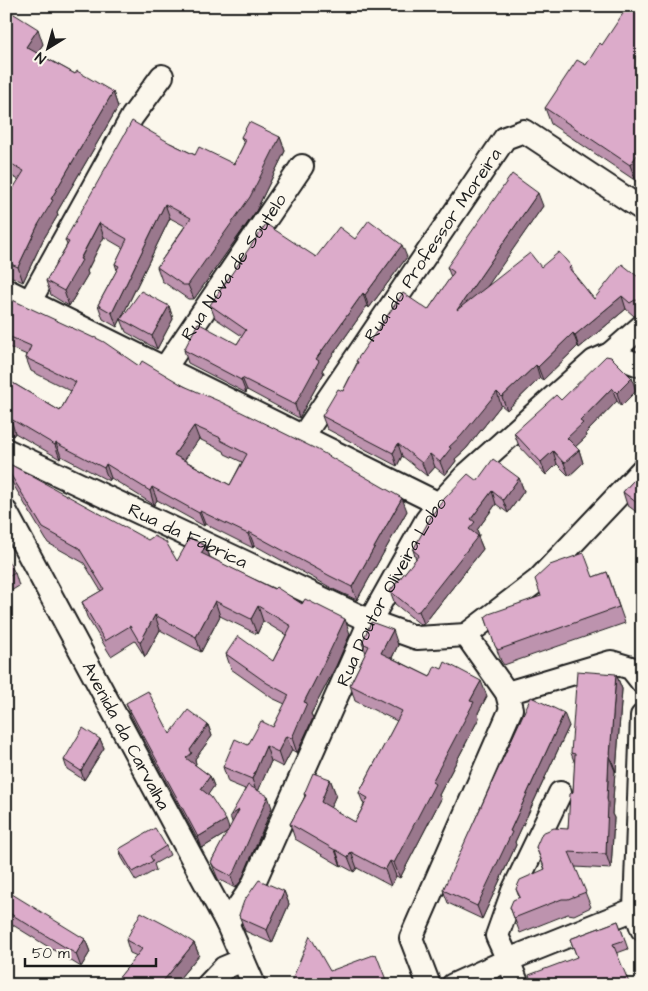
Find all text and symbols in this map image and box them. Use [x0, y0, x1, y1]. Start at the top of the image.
north arrow [22, 22, 72, 72]
text: N [31, 47, 50, 68]
street label: Rua do Professor Moreira [358, 143, 508, 347]
street label: Rua Nova de Soutelo [175, 189, 293, 346]
street label: Rua Doutor Oliveira Lobo [331, 491, 453, 690]
street label: Rua da Fábrica [124, 497, 251, 575]
street label: Avenida da Carvalha [76, 657, 176, 814]
scale bar [25, 936, 156, 968]
text: 50 m [32, 943, 70, 964]

